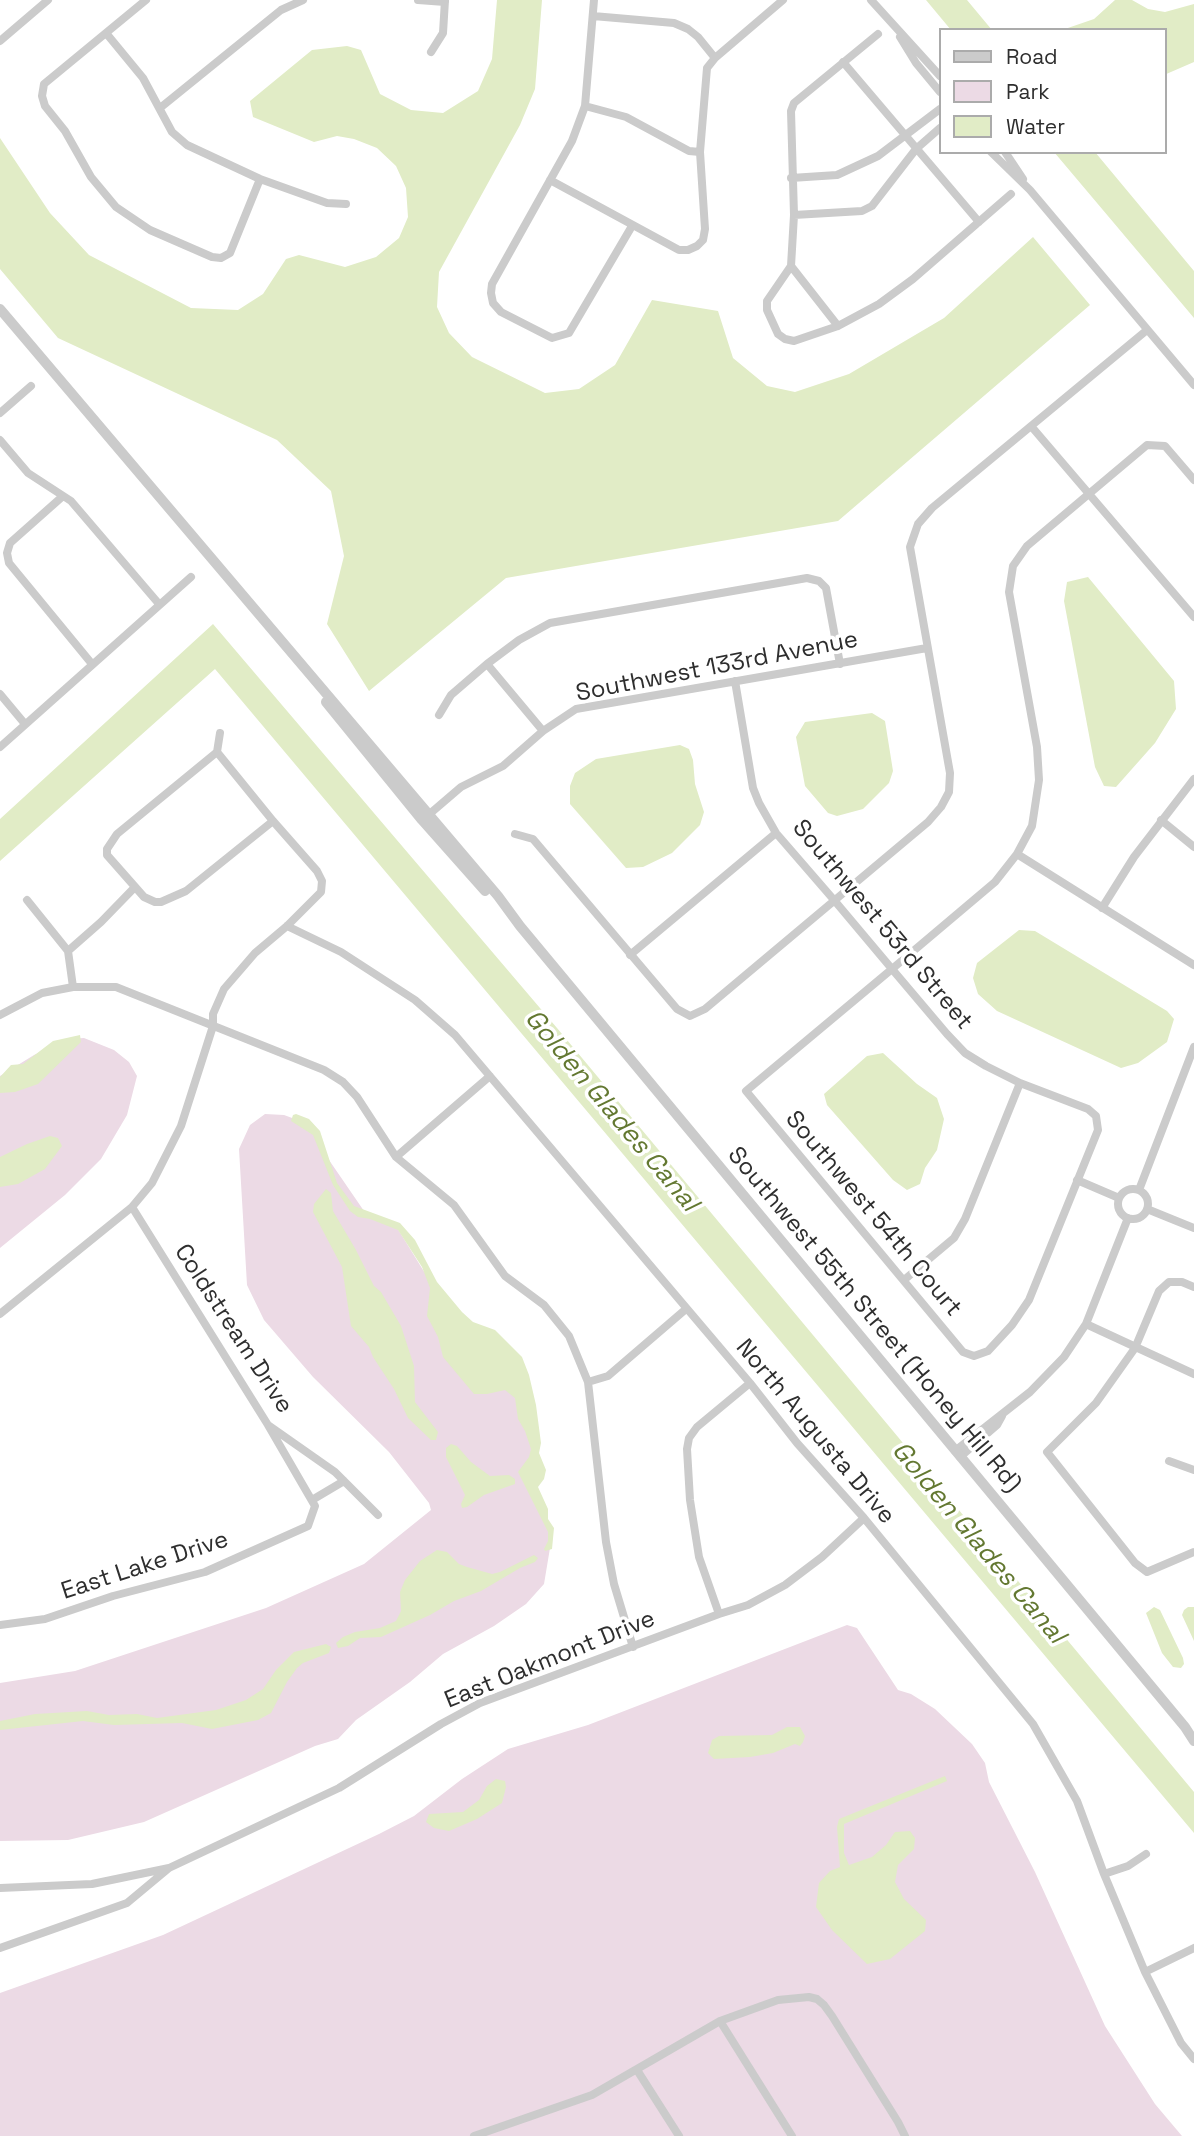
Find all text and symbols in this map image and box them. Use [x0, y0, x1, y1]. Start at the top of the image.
legend [939, 28, 1166, 154]
text: Road [1006, 43, 1058, 70]
text: Park [1006, 78, 1050, 105]
text: Water [1006, 113, 1065, 140]
street label: Southwest 133rd Avenue [574, 626, 860, 708]
street label: Southwest 53rd Street [786, 814, 978, 1036]
water label: Golden Glades Canal [517, 1004, 705, 1218]
street label: Southwest 54th Court [779, 1106, 967, 1322]
street label: Southwest 55th Street (Honey Hill Rd) [721, 1142, 1027, 1498]
street label: Coldstream Drive [168, 1239, 298, 1419]
street label: North Augusta Drive [729, 1334, 901, 1530]
water label: Golden Glades Canal [884, 1436, 1072, 1650]
street label: East Lake Drive [58, 1525, 232, 1607]
street label: East Oakmont Drive [441, 1605, 659, 1715]

